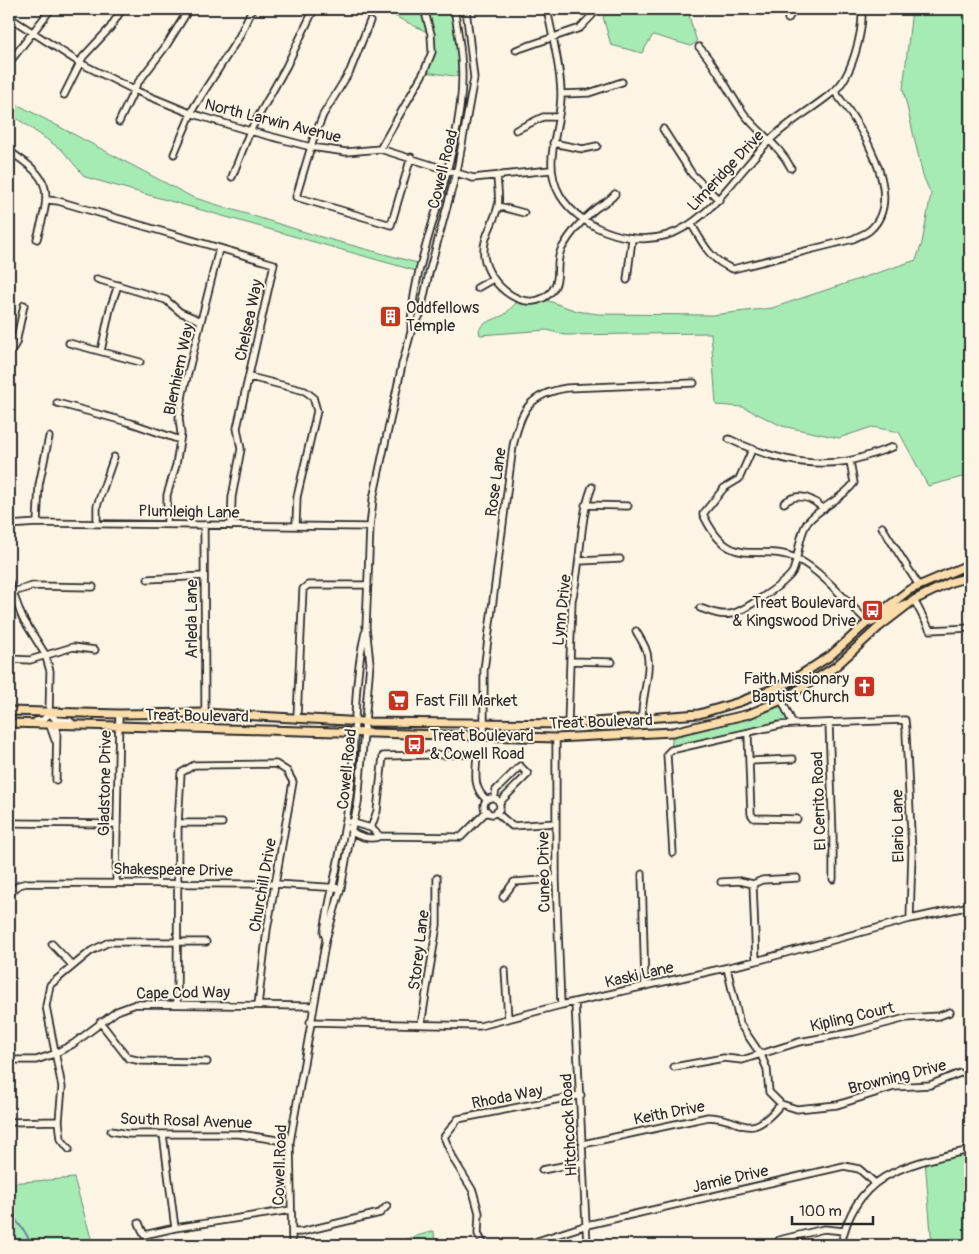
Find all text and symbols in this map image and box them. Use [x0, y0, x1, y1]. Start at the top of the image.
street label: North Larwin Avenue [202, 94, 343, 148]
street label: Limeridge Drive [683, 126, 768, 215]
street label: Cowell Road [423, 127, 462, 211]
street label: Chelsea Way [231, 277, 267, 363]
place label: Oddfellows Temple [406, 298, 479, 336]
building icon: Oddfellows Temple [378, 304, 402, 328]
street label: Blenhiem Way [159, 321, 198, 417]
street label: Rose Lane [481, 446, 511, 518]
street label: Plumleigh Lane [138, 501, 240, 523]
street label: Lynn Drive [548, 573, 576, 647]
street label: Arleda Lane [182, 579, 202, 659]
place label: Treat Boulevard & Kingswood Drive [732, 593, 856, 631]
bus stop icon: Treat Boulevard & Kingswood Drive [860, 599, 884, 623]
place label: Faith Missionary Baptist Church [744, 669, 849, 707]
church icon: Faith Missionary Baptist Church [853, 675, 877, 699]
supermarket icon: Fast Fill Market [387, 688, 411, 712]
place label: Fast Fill Market [415, 691, 518, 711]
street label: Treat Boulevard [145, 705, 249, 727]
street label: Treat Boulevard [549, 710, 653, 734]
place label: Treat Boulevard & Cowell Road [430, 726, 534, 764]
street label: Cowell Road [333, 728, 361, 811]
street label: Gladstone Drive [94, 730, 116, 836]
bus stop icon: Treat Boulevard & Cowell Road [402, 732, 426, 756]
street label: El Cerrito Road [807, 751, 831, 851]
street label: Elario Lane [887, 789, 909, 863]
street label: Cuneo Drive [533, 831, 555, 913]
street label: Churchill Drive [245, 837, 281, 934]
street label: Shakespeare Drive [113, 859, 233, 881]
street label: Storey Lane [404, 909, 434, 991]
street label: Kaski Lane [603, 957, 676, 993]
street label: Cape Cod Way [136, 982, 230, 1004]
street label: Kipling Court [808, 997, 897, 1036]
street label: Browning Drive [846, 1055, 948, 1099]
street label: Hitchcock Road [556, 1073, 582, 1177]
street label: Rhoda Way [470, 1080, 545, 1114]
street label: Keith Drive [632, 1096, 707, 1130]
street label: South Rosal Avenue [120, 1109, 253, 1133]
street label: Cowell Road [269, 1124, 291, 1206]
street label: Jamie Drive [690, 1160, 770, 1197]
scale bar [792, 1194, 873, 1226]
text: 100 m [799, 1202, 842, 1221]

